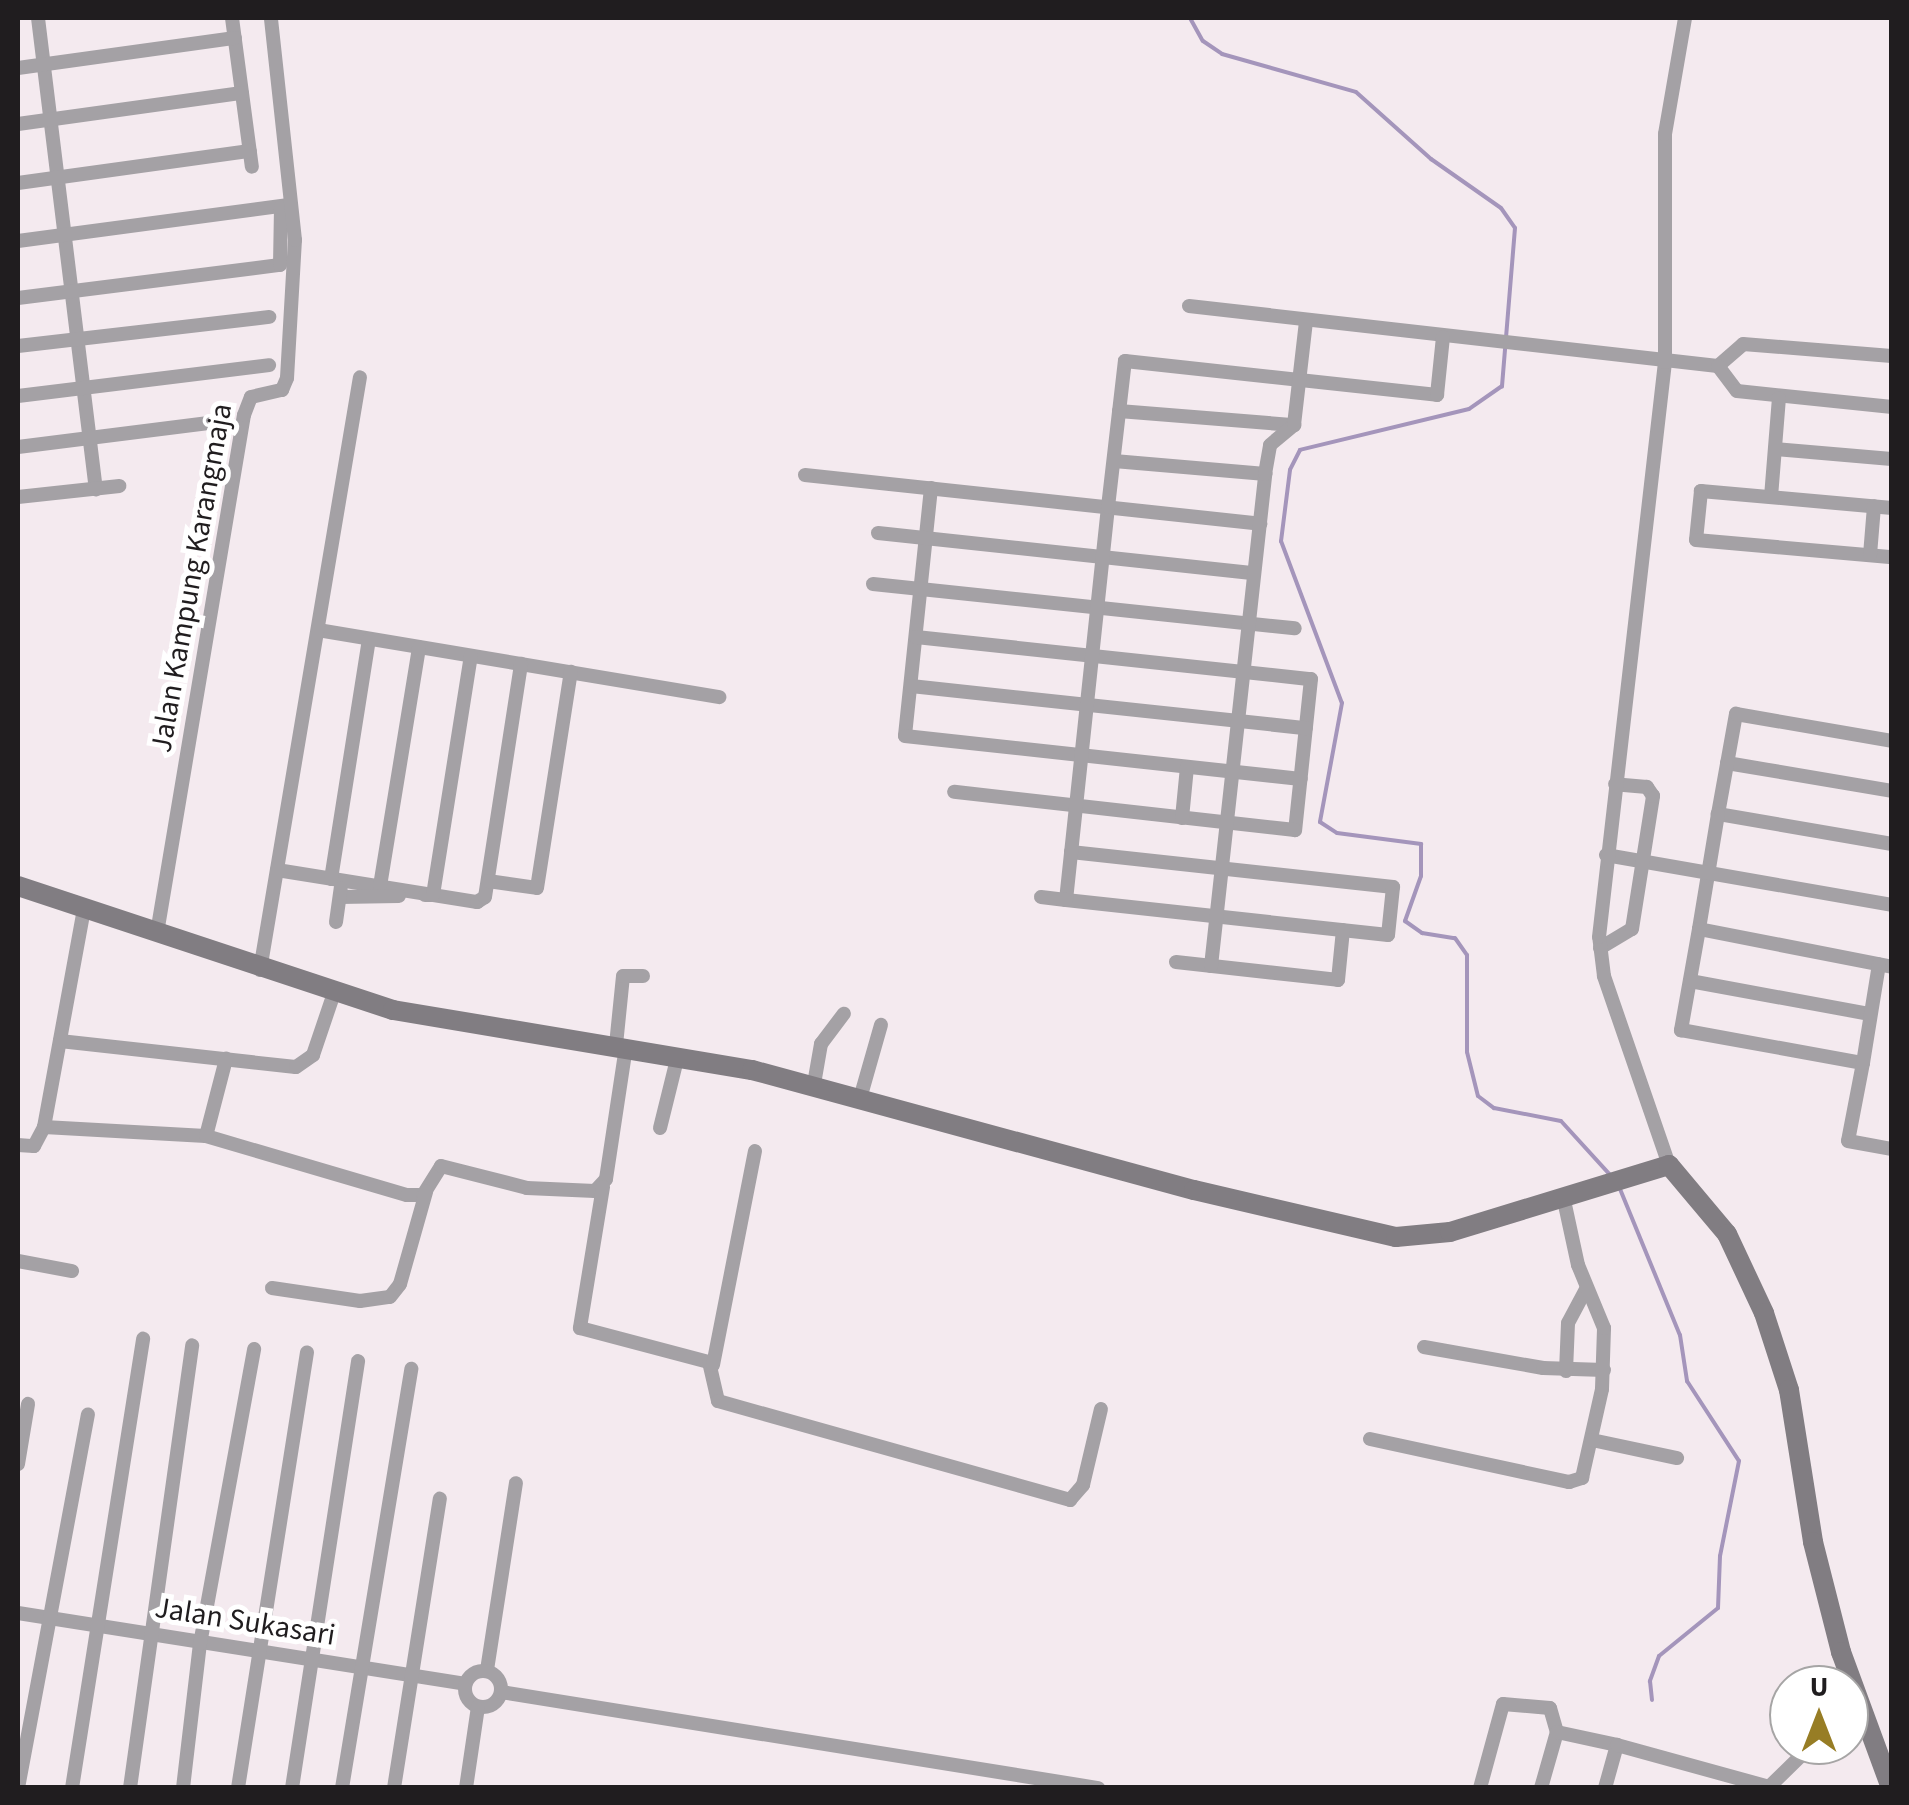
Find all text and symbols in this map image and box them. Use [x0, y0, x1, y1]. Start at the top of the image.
street label: Jalan Kampung Karangmaja [144, 401, 240, 755]
street label: Jalan Sukasari [152, 1590, 338, 1654]
north arrow [1769, 1665, 1869, 1765]
text: U [1810, 1667, 1828, 1707]

